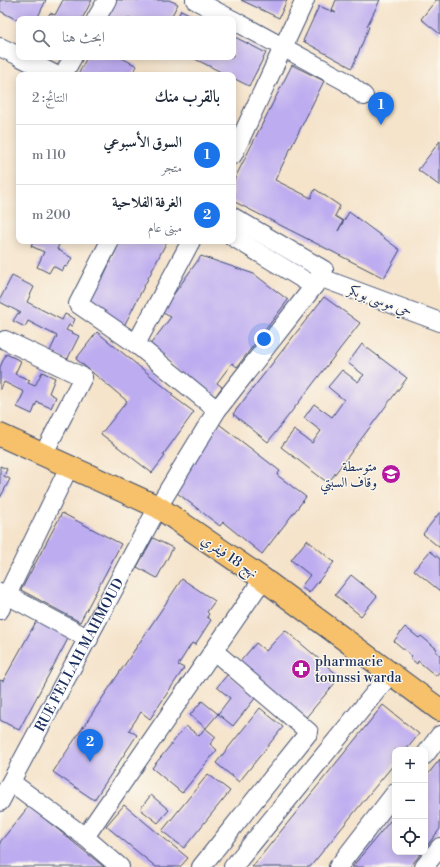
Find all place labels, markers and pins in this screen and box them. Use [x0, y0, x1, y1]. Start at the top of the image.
pin: 1 [368, 92, 394, 125]
place label: متوسطة وقاف السبتي [320, 458, 377, 495]
school or university icon: متوسطة وقاف السبتي [380, 463, 402, 485]
place label: pharmacie tounssi warda [315, 653, 402, 687]
pharmacy icon: pharmacie tounssi warda [290, 658, 312, 680]
pin: 2 [77, 729, 103, 762]

